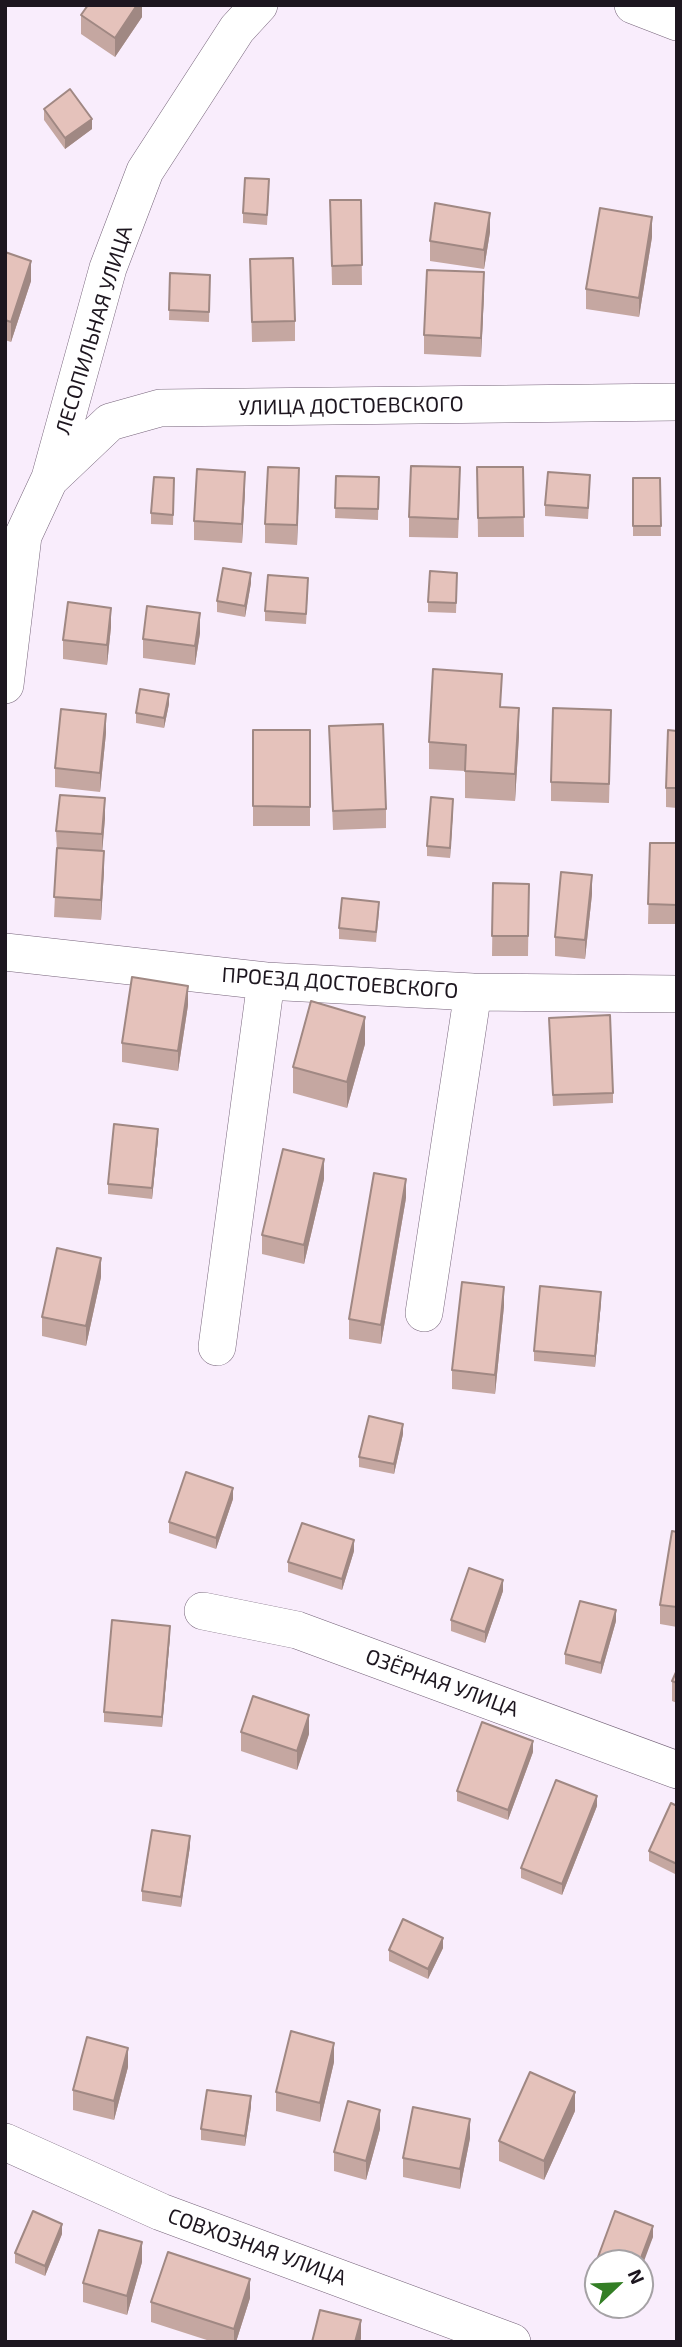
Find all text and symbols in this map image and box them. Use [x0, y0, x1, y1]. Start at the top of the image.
street label: ЛЕСОПИЛЬНАЯ УЛИЦА [50, 223, 138, 437]
street label: УЛИЦА ДОСТОЕВСКОГО [238, 391, 464, 421]
street label: ПРОЕЗД ДОСТОЕВСКОГО [221, 962, 459, 1004]
street label: ОЗЁРНАЯ УЛИЦА [362, 1644, 522, 1722]
street label: СОВХОЗНАЯ УЛИЦА [164, 2203, 350, 2291]
north arrow [584, 2249, 654, 2319]
text: N [624, 2266, 650, 2287]

